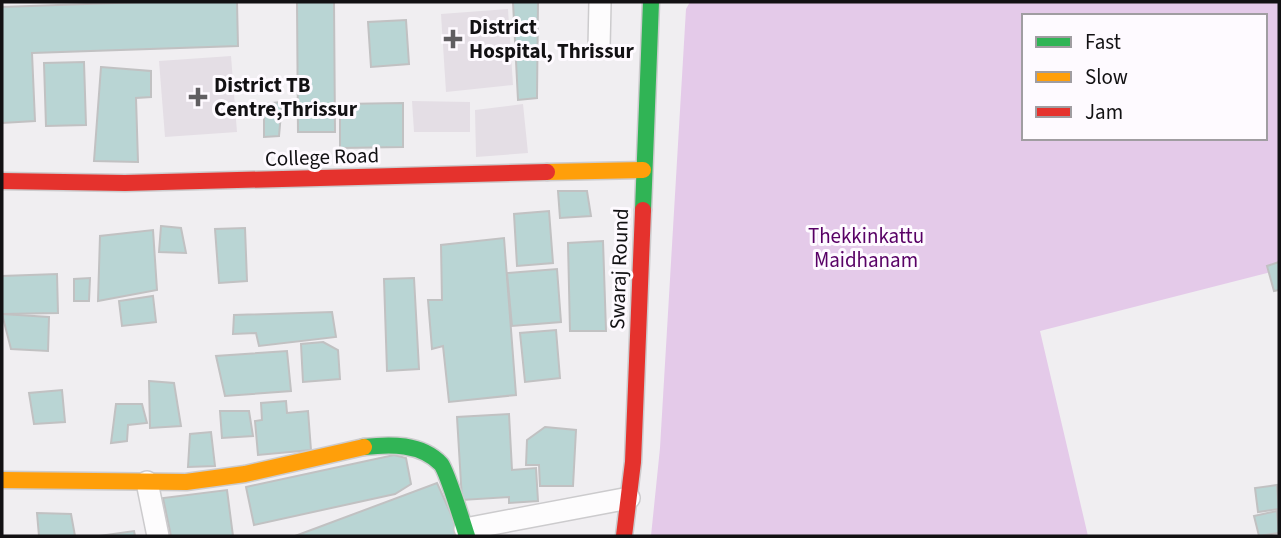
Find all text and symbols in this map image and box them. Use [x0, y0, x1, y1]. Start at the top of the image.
place label: District Hospital, Thrissur [469, 12, 634, 66]
legend [1022, 14, 1267, 140]
text: Fast [1085, 27, 1121, 57]
marker: District Hospital, Thrissur [443, 29, 463, 49]
text: Slow [1085, 62, 1128, 92]
place label: District TB Centre,Thrissur [214, 70, 358, 124]
marker: District TB Centre,Thrissur [188, 87, 208, 107]
text: Jam [1085, 97, 1123, 127]
street label: College Road [264, 140, 380, 174]
street label: Swaraj Round [602, 208, 636, 330]
park label: Thekkinkattu Maidhanam [808, 221, 924, 275]

